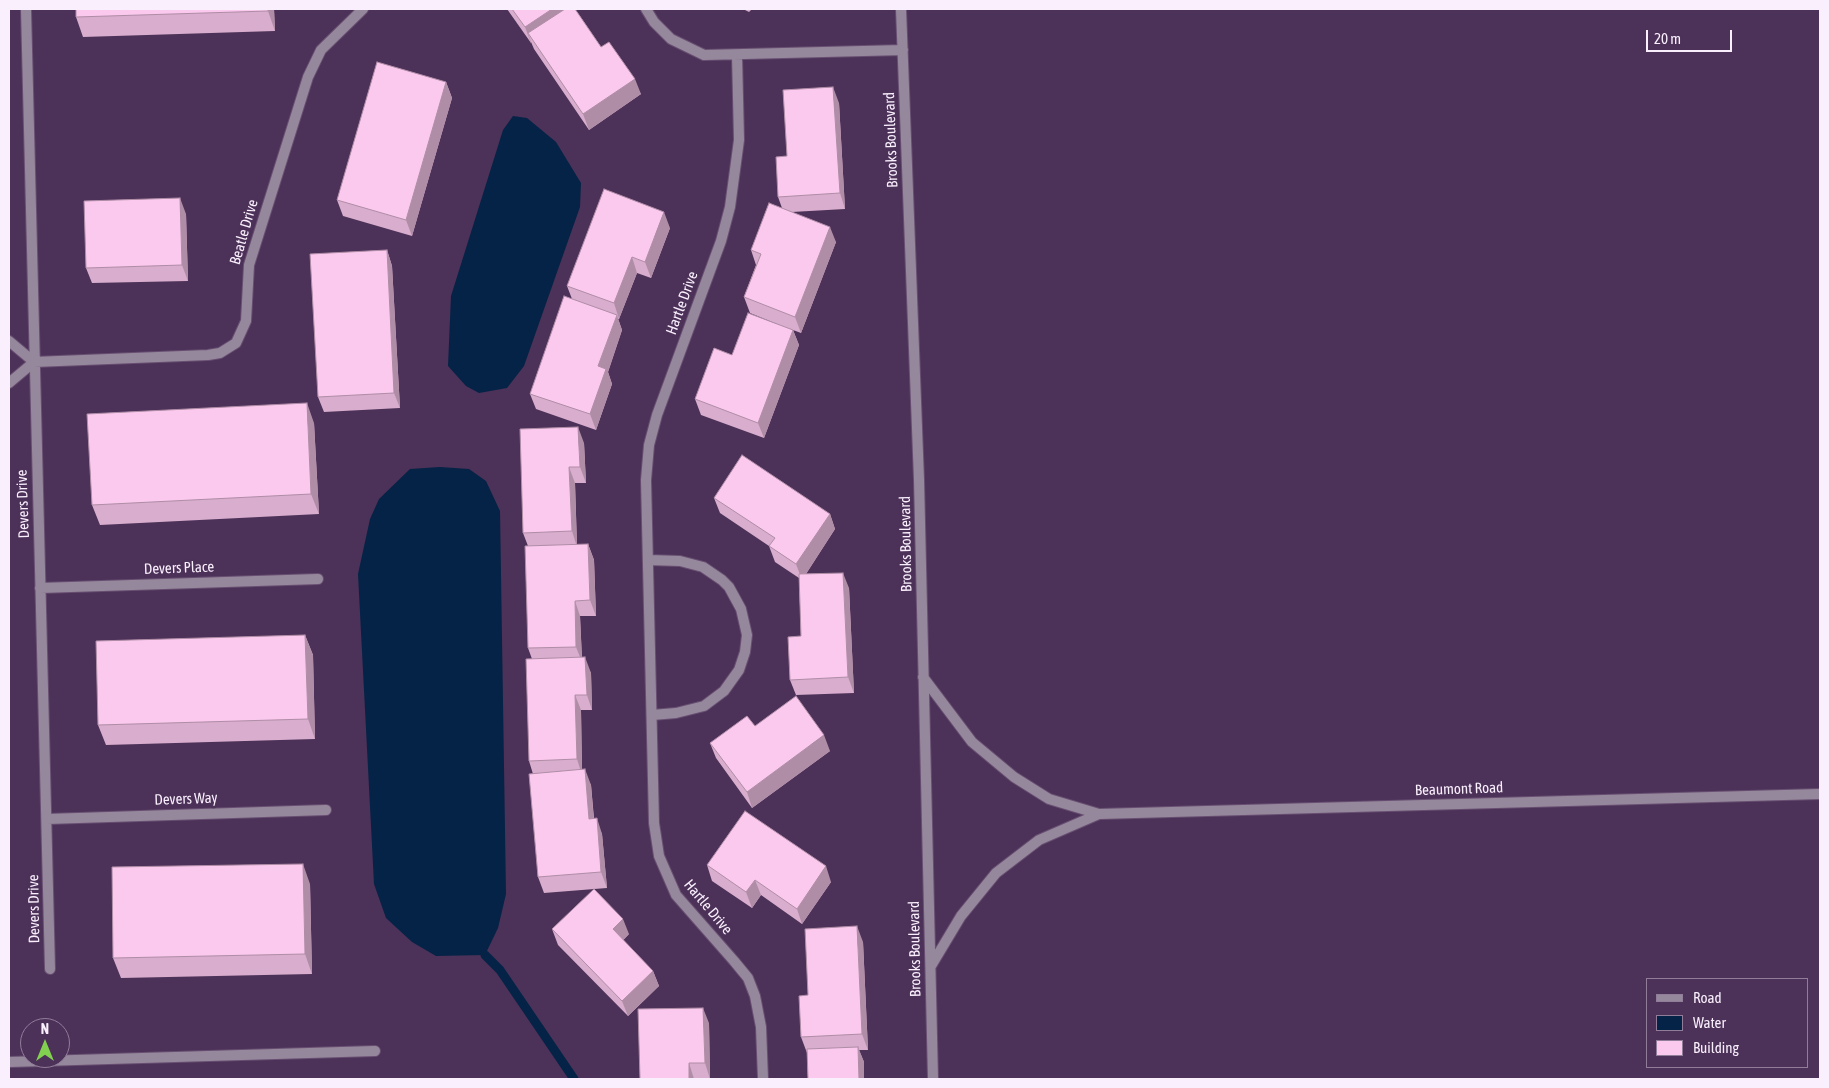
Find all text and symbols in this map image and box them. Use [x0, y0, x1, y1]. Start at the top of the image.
scale bar [1649, 20, 1735, 52]
text: 20 m [1654, 30, 1681, 47]
street label: Brooks Boulevard [880, 92, 902, 188]
street label: Beatle Drive [226, 197, 262, 267]
street label: Hartle Drive [662, 269, 702, 337]
street label: Devers Drive [13, 469, 33, 539]
street label: Brooks Boulevard [896, 496, 916, 592]
street label: Devers Place [144, 558, 214, 578]
street label: Beaumont Road [1415, 778, 1503, 800]
street label: Devers Way [154, 789, 218, 809]
street label: Devers Drive [24, 874, 44, 944]
street label: Hartle Drive [680, 876, 736, 938]
street label: Brooks Boulevard [905, 901, 925, 997]
legend [1646, 978, 1809, 1068]
text: Road [1693, 989, 1722, 1006]
text: Water [1693, 1014, 1726, 1031]
north arrow [20, 1018, 70, 1068]
text: N [41, 1021, 49, 1037]
text: Building [1693, 1039, 1739, 1056]

